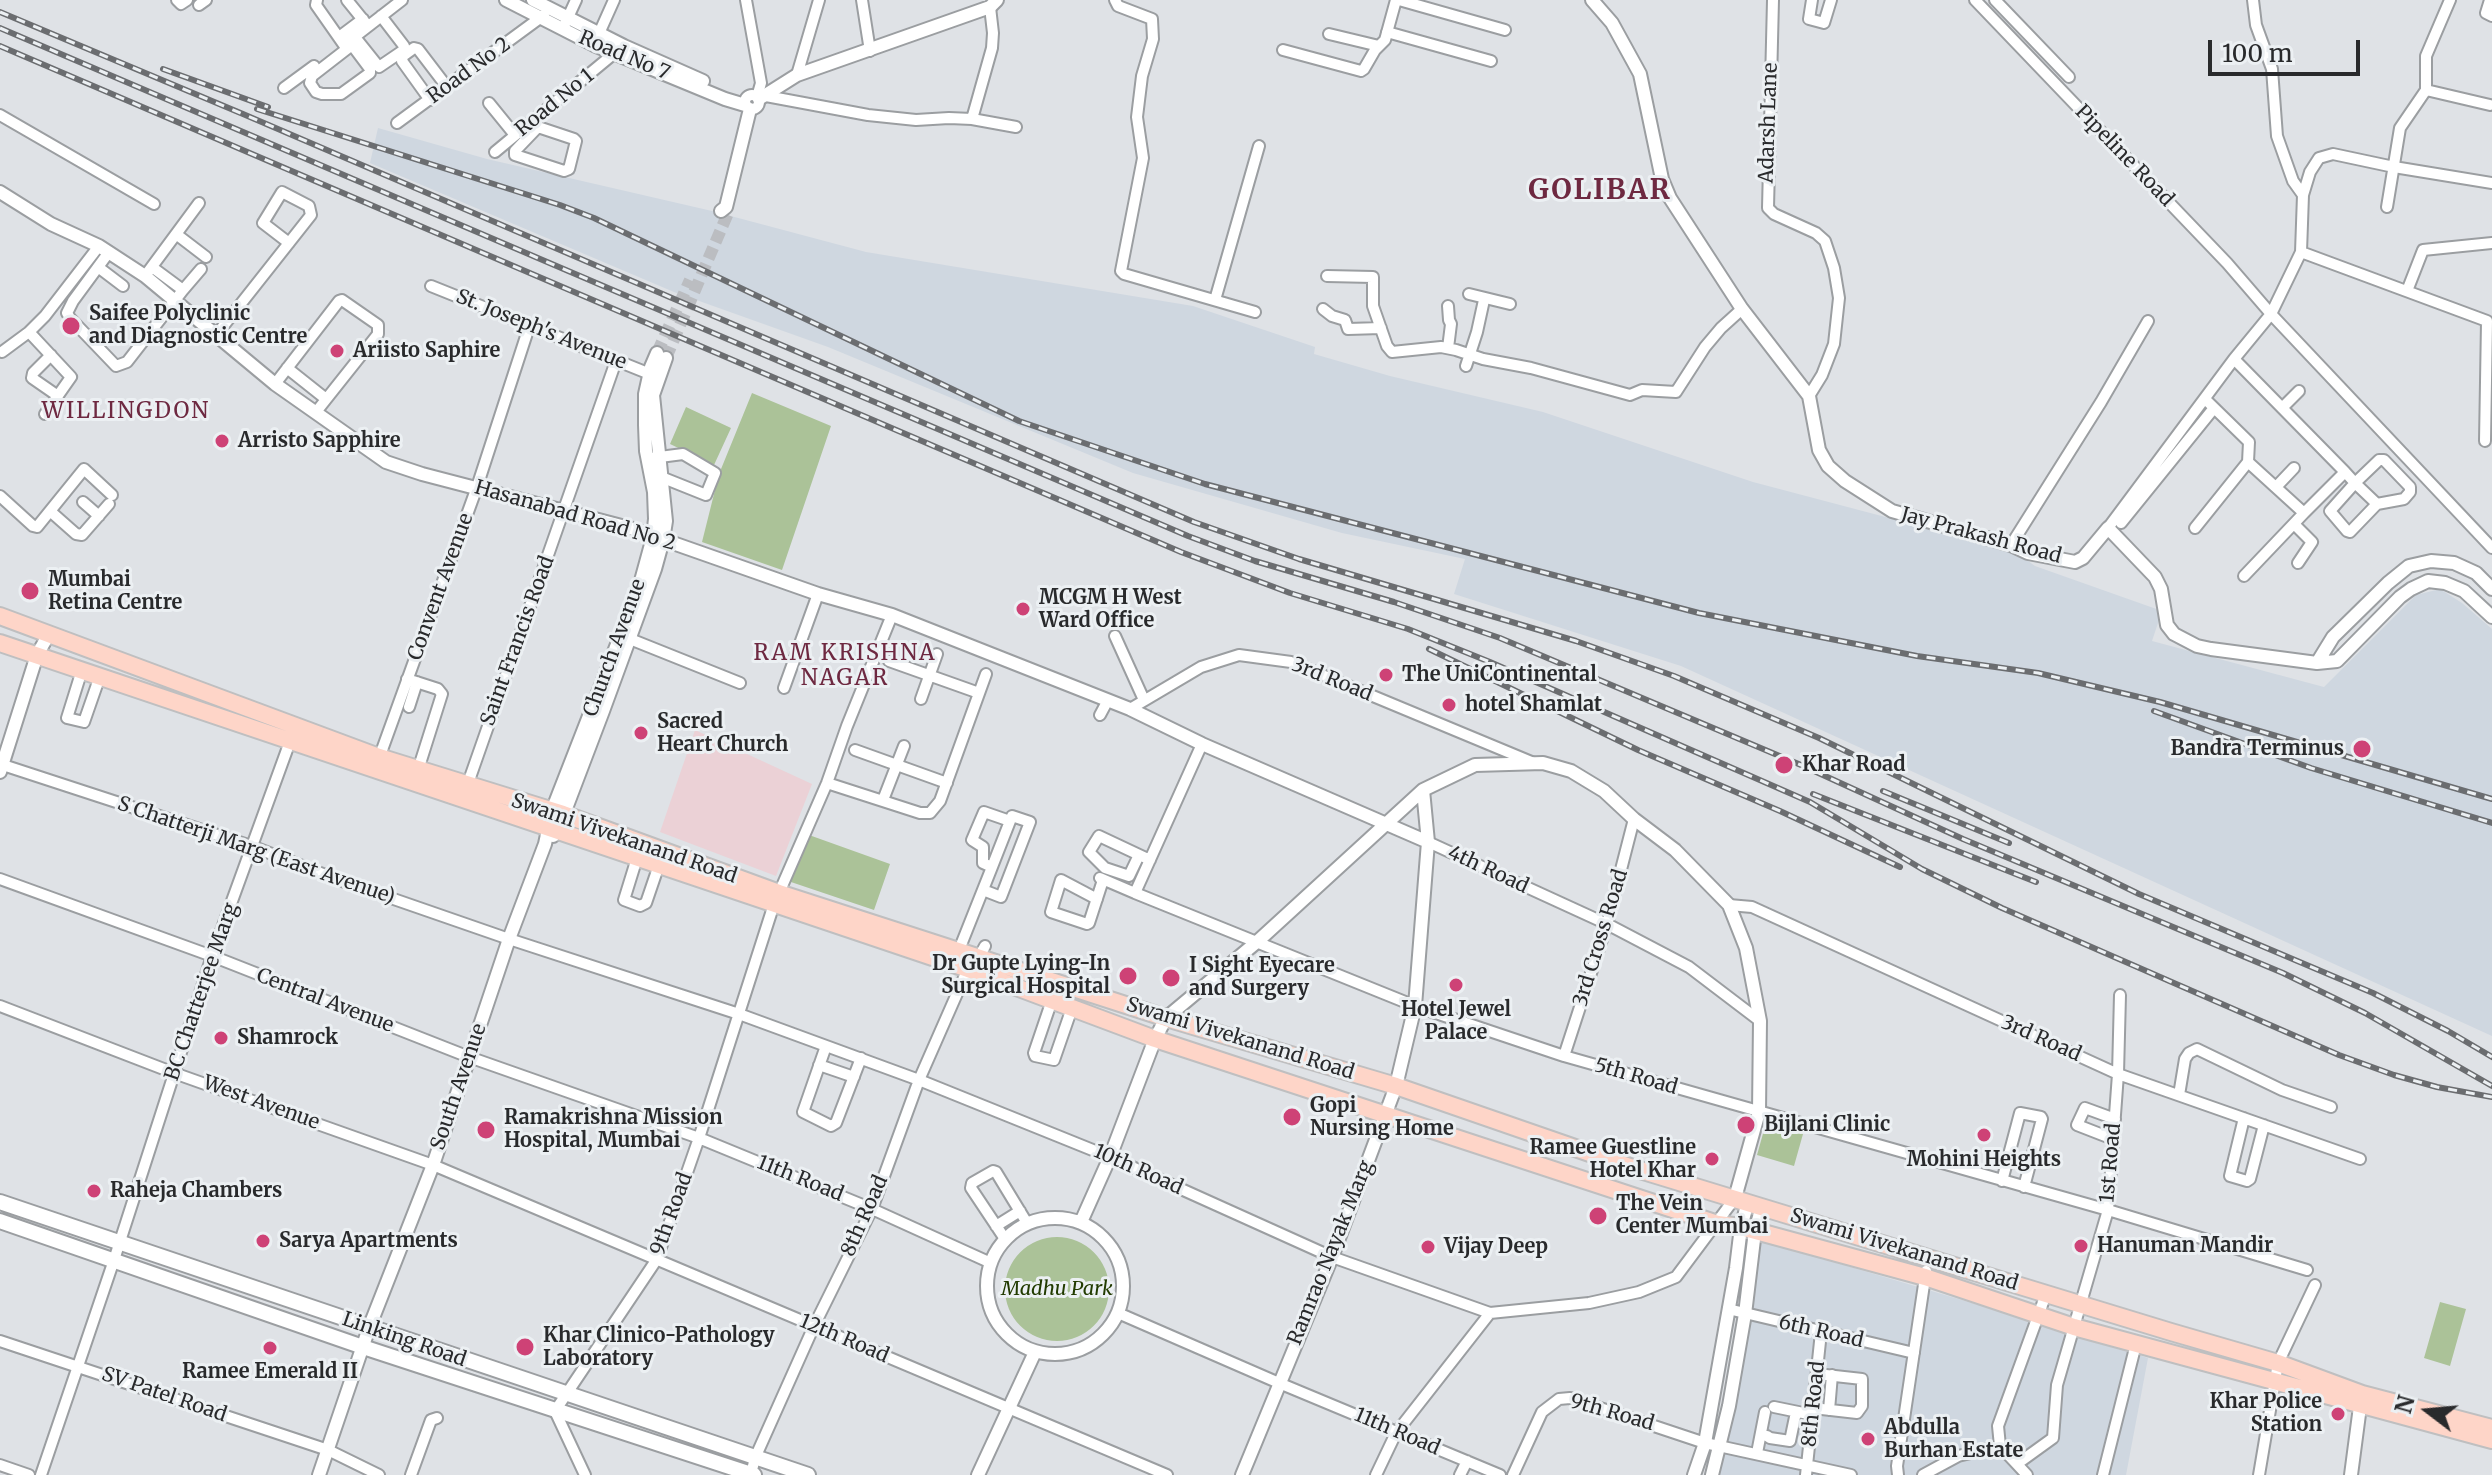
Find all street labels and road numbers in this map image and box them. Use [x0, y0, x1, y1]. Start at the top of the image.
street label: Road No 7 [575, 26, 673, 86]
street label: Road No 2 [423, 33, 515, 109]
street label: Adarsh Lane [1755, 62, 1783, 184]
street label: Road No 1 [511, 64, 599, 142]
street label: Pipeline Road [2070, 100, 2178, 212]
street label: St. Joseph's Avenue [452, 285, 630, 375]
street label: Hasanabad Road No 2 [472, 476, 678, 556]
street label: Jay Prakash Road [1898, 503, 2064, 569]
street label: Convent Avenue [403, 510, 479, 664]
street label: Saint Francis Road [476, 553, 560, 729]
street label: Church Avenue [579, 576, 651, 720]
street label: 3rd Road [1288, 653, 1376, 707]
street label: Swami Vivekanand Road [508, 789, 740, 889]
street label: S Chatterji Marg (East Avenue) [114, 792, 398, 910]
street label: 4th Road [1444, 841, 1532, 899]
street label: 3rd Cross Road [1569, 867, 1633, 1009]
street label: BC Chatterjee Marg [160, 900, 244, 1084]
street label: Central Avenue [253, 964, 397, 1038]
street label: Swami Vivekanand Road [1123, 993, 1357, 1085]
street label: 3rd Road [1997, 1011, 2085, 1067]
street label: South Avenue [426, 1021, 492, 1153]
street label: 5th Road [1592, 1054, 1680, 1100]
street label: West Avenue [199, 1071, 323, 1135]
street label: 1st Road [2096, 1122, 2126, 1204]
street label: 10th Road [1090, 1140, 1186, 1200]
street label: 11th Road [753, 1151, 847, 1207]
street label: Ramrao Nayak Marg [1283, 1157, 1379, 1349]
street label: 9th Road [646, 1169, 698, 1259]
street label: 8th Road [837, 1172, 893, 1260]
street label: Swami Vivekanand Road [1787, 1204, 2021, 1296]
street label: Linking Road [339, 1308, 469, 1372]
street label: 12th Road [796, 1309, 892, 1369]
street label: 6th Road [1776, 1311, 1866, 1353]
street label: 8th Road [1798, 1360, 1830, 1448]
street label: SV Patel Road [98, 1362, 230, 1428]
street label: 9th Road [1567, 1390, 1657, 1436]
street label: 11th Road [1350, 1403, 1444, 1461]

